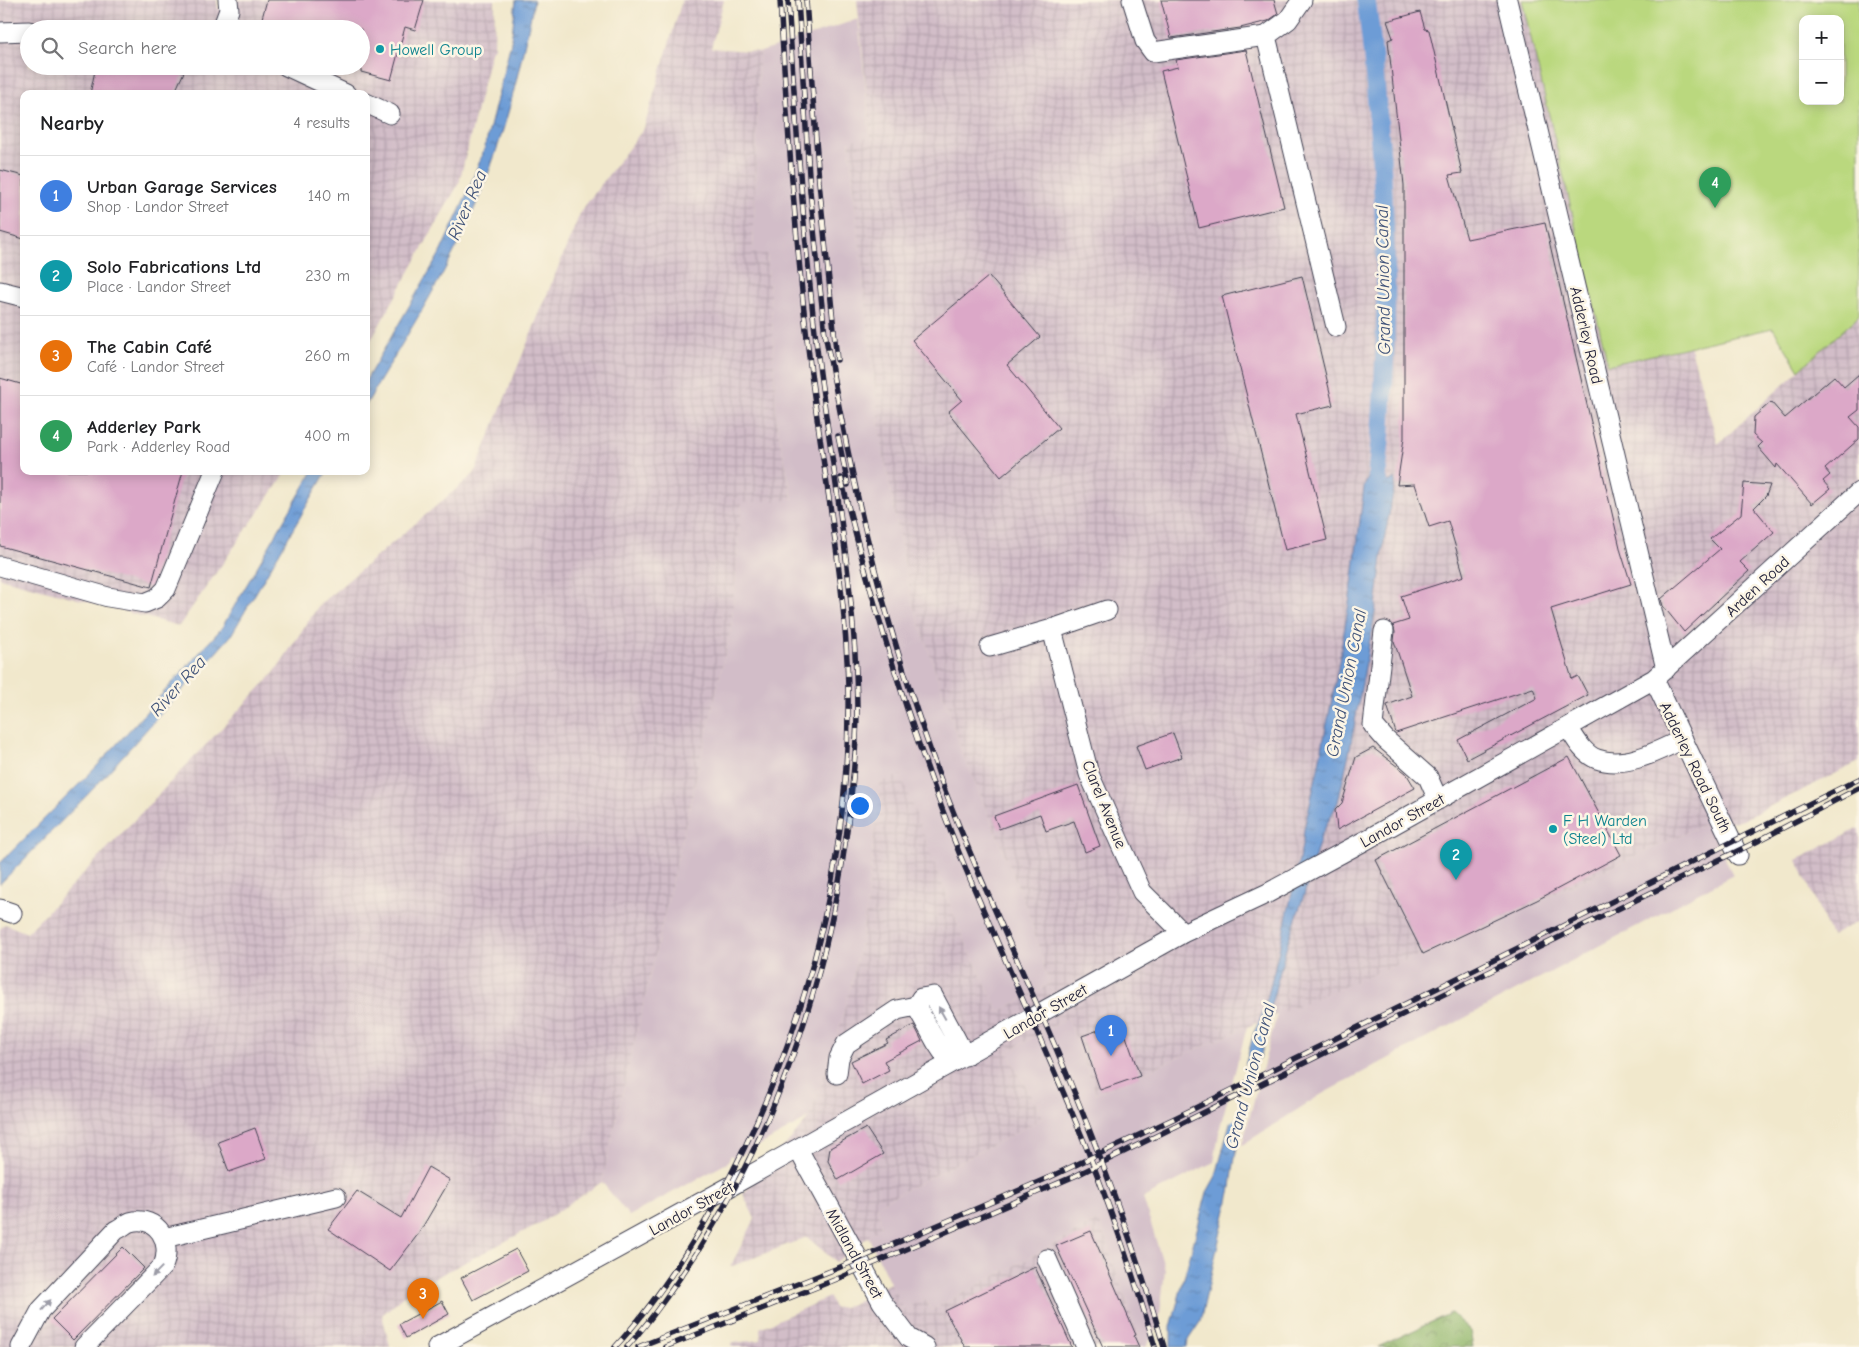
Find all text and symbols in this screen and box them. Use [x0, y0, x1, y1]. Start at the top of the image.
map controls [1799, 15, 1844, 105]
button: + [1799, 15, 1844, 60]
search box [20, 20, 370, 75]
icon: search [38, 34, 66, 62]
text: Search here [78, 37, 177, 59]
place label: Howell Group [390, 41, 482, 59]
marker: Howell Group [374, 43, 386, 55]
button: − [1799, 60, 1844, 105]
text: Nearby [40, 111, 104, 135]
text: 4 results [293, 114, 350, 132]
water label: River Rea [443, 167, 491, 243]
pin: 4 [1699, 167, 1731, 208]
text: Urban Garage Services [87, 176, 277, 198]
text: 1 [53, 187, 59, 205]
text: 140 m [308, 187, 350, 205]
text: Shop · Landor Street [87, 198, 228, 216]
water label: Grand Union Canal [1372, 204, 1395, 355]
text: Solo Fabrications Ltd [87, 256, 261, 278]
text: 2 [52, 267, 60, 285]
text: 230 m [305, 267, 350, 285]
text: Place · Landor Street [87, 278, 231, 296]
street label: Adderley Road [1566, 285, 1606, 386]
text: The Cabin Café [87, 336, 212, 358]
text: 3 [52, 347, 60, 365]
text: 260 m [305, 347, 350, 365]
text: Café · Landor Street [87, 358, 224, 376]
text: Adderley Park [87, 416, 201, 438]
text: 4 [52, 427, 60, 445]
text: 400 m [304, 427, 350, 445]
text: Park · Adderley Road [87, 438, 230, 456]
street label: Arden Road [1722, 553, 1793, 621]
water label: Grand Union Canal [1322, 607, 1371, 759]
water label: River Rea [146, 652, 211, 721]
street label: Adderley Road South [1656, 699, 1735, 836]
street label: Clarel Avenue [1078, 758, 1130, 851]
street label: Landor Street [1357, 790, 1448, 851]
your location [847, 793, 873, 819]
place label: F H Warden (Steel) Ltd [1563, 812, 1647, 848]
marker: F H Warden (Steel) Ltd [1547, 823, 1559, 835]
pin: 2 [1440, 839, 1472, 880]
street label: Landor Street [1000, 980, 1091, 1043]
water label: Grand Union Canal [1221, 1000, 1280, 1151]
one-way arrow [938, 1006, 946, 1020]
pin: 1 [1095, 1015, 1127, 1056]
street label: Landor Street [646, 1178, 737, 1239]
street label: Midland Street [822, 1205, 886, 1302]
one-way arrow [151, 1266, 163, 1278]
pin: 3 [407, 1278, 439, 1319]
one-way arrow [40, 1300, 52, 1312]

